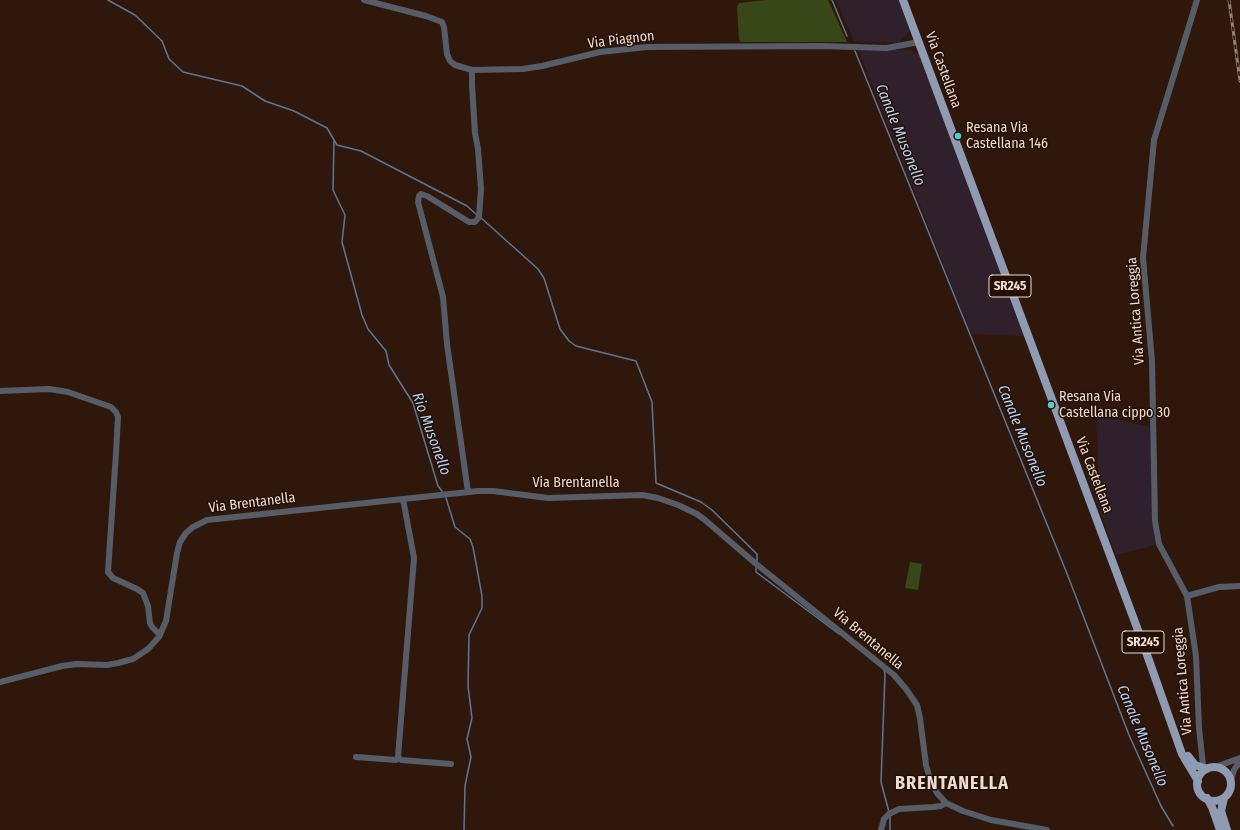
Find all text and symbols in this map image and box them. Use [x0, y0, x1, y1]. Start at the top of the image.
street label: Via Piagnon [587, 28, 655, 52]
street label: Via Castellana [921, 29, 965, 111]
water label: Canale Musonello [871, 81, 929, 189]
place label: Resana Via Castellana 146 [966, 120, 1048, 152]
marker: Resana Via Castellana 146 [953, 131, 963, 141]
street label: Via Antica Loreggia [1124, 257, 1148, 365]
road number: SR245 [989, 275, 1031, 297]
water label: Canale Musonello [993, 382, 1051, 490]
place label: Resana Via Castellana cippo 30 [1059, 389, 1170, 422]
water label: Rio Musonello [408, 390, 454, 478]
marker: Resana Via Castellana cippo 30 [1046, 400, 1056, 410]
street label: Via Castellana [1072, 435, 1116, 515]
street label: Via Brentanella [532, 475, 620, 491]
street label: Via Brentanella [208, 489, 296, 517]
street label: Via Brentanella [829, 605, 907, 673]
street label: Via Antica Loreggia [1170, 627, 1196, 735]
road number: SR245 [1122, 631, 1164, 653]
water label: Canale Musonello [1113, 683, 1171, 789]
district label: BRENTANELLA [895, 773, 1009, 795]

